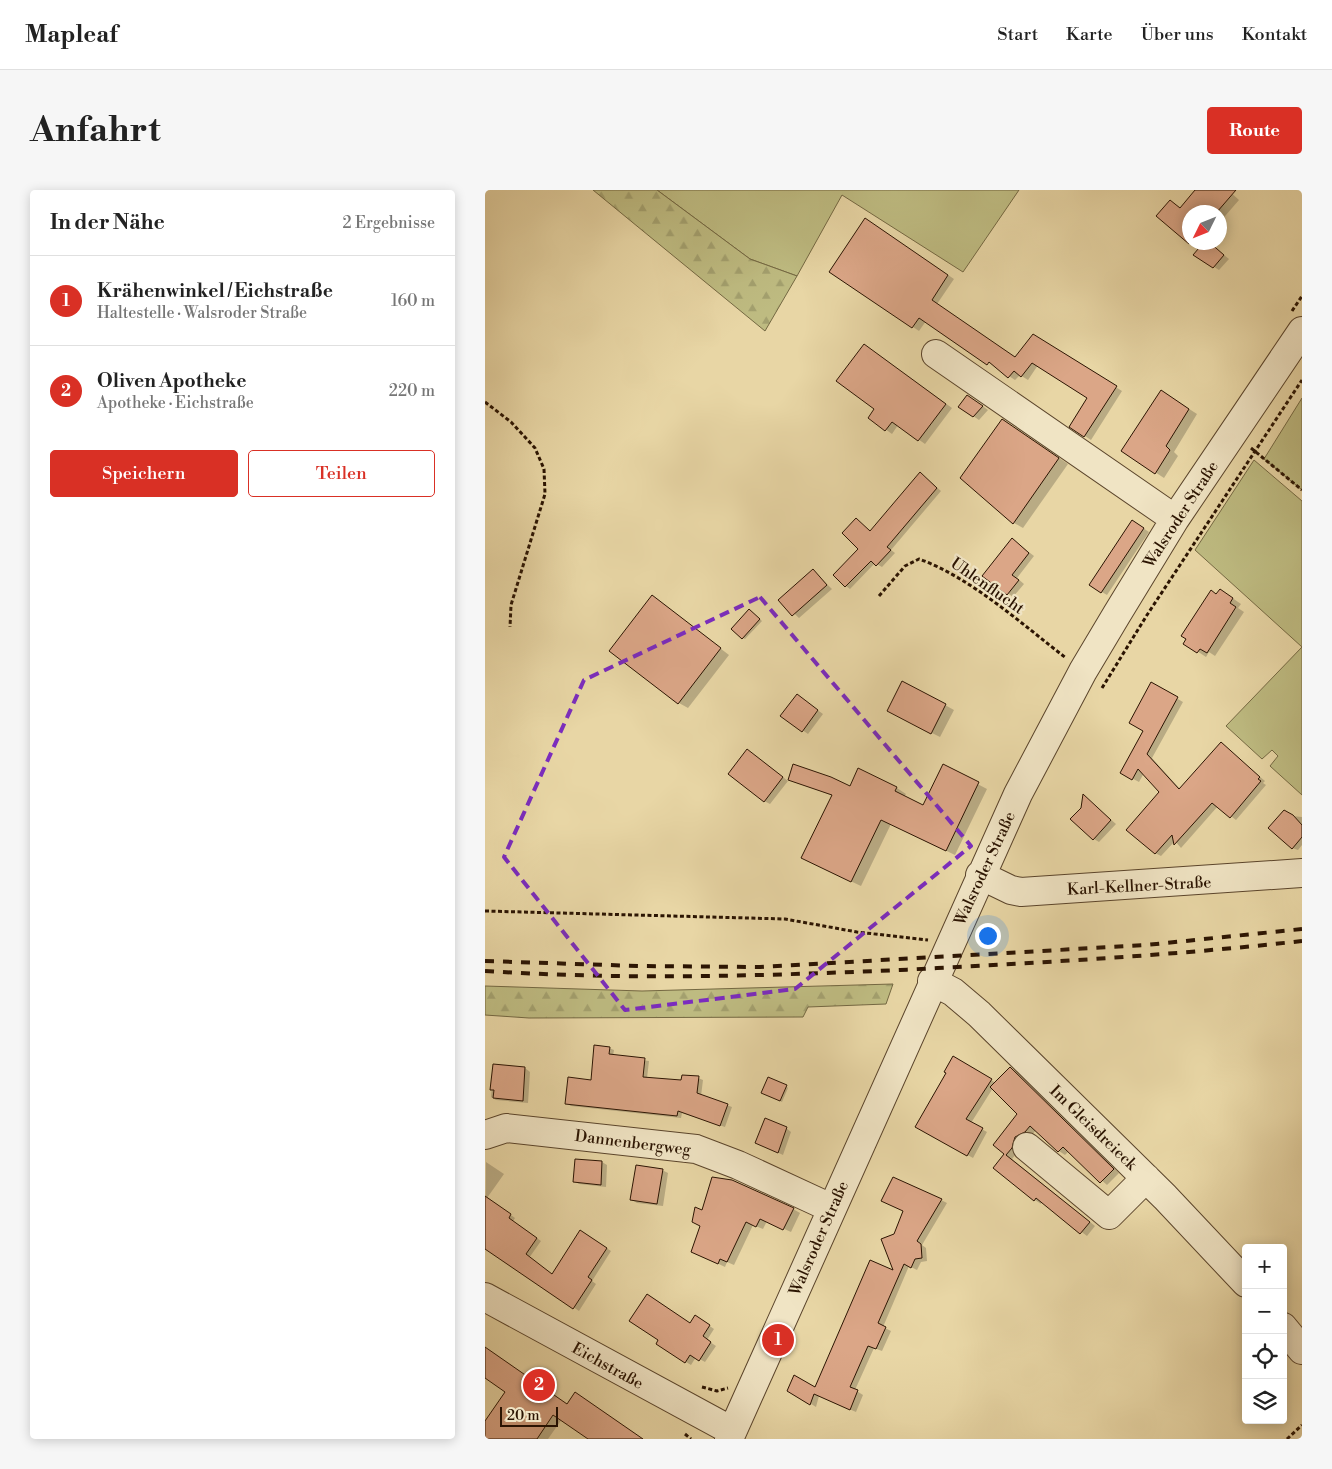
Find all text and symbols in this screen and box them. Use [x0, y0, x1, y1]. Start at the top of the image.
text: Mapleaf [25, 20, 118, 50]
text: Start [997, 23, 1038, 46]
text: Karte [1066, 23, 1113, 46]
text: Über uns [1141, 23, 1214, 46]
text: Kontakt [1242, 23, 1307, 46]
button: Route [1207, 107, 1302, 154]
text: Anfahrt [30, 109, 161, 152]
north arrow [1182, 205, 1227, 250]
text: In der Nähe [50, 210, 165, 236]
text: 2 Ergebnisse [343, 213, 435, 233]
text: Krähenwinkel / Eichstraße [97, 279, 333, 303]
text: 1 [62, 291, 70, 311]
text: 160 m [391, 291, 435, 311]
text: Haltestelle · Walsroder Straße [97, 303, 307, 323]
text: Oliven Apotheke [97, 369, 247, 393]
text: 2 [61, 381, 71, 401]
text: 220 m [389, 381, 435, 401]
text: Apotheke · Eichstraße [97, 393, 254, 413]
button: Speichern [50, 450, 238, 497]
button: Teilen [248, 450, 435, 497]
street label: Walsroder Straße [1138, 457, 1223, 573]
street label: Uhlenflucht [947, 553, 1028, 619]
street label: Walsroder Straße [949, 808, 1020, 929]
street label: Karl-Kellner-Straße [1066, 872, 1212, 900]
your location [975, 923, 1001, 949]
street label: Im Gleisdreieck [1045, 1081, 1142, 1176]
street label: Dannenbergweg [574, 1126, 693, 1160]
street label: Walsroder Straße [784, 1178, 853, 1300]
map controls [1242, 1244, 1287, 1424]
button: + [1242, 1244, 1287, 1289]
button: − [1242, 1289, 1287, 1334]
pin: 1 [762, 1321, 794, 1359]
button: locate [1242, 1334, 1287, 1379]
street label: Eichstraße [568, 1338, 647, 1394]
pin: 2 [523, 1366, 555, 1404]
button: layers [1242, 1379, 1287, 1424]
scale bar [500, 1404, 557, 1427]
text: 20 m [507, 1407, 539, 1425]

